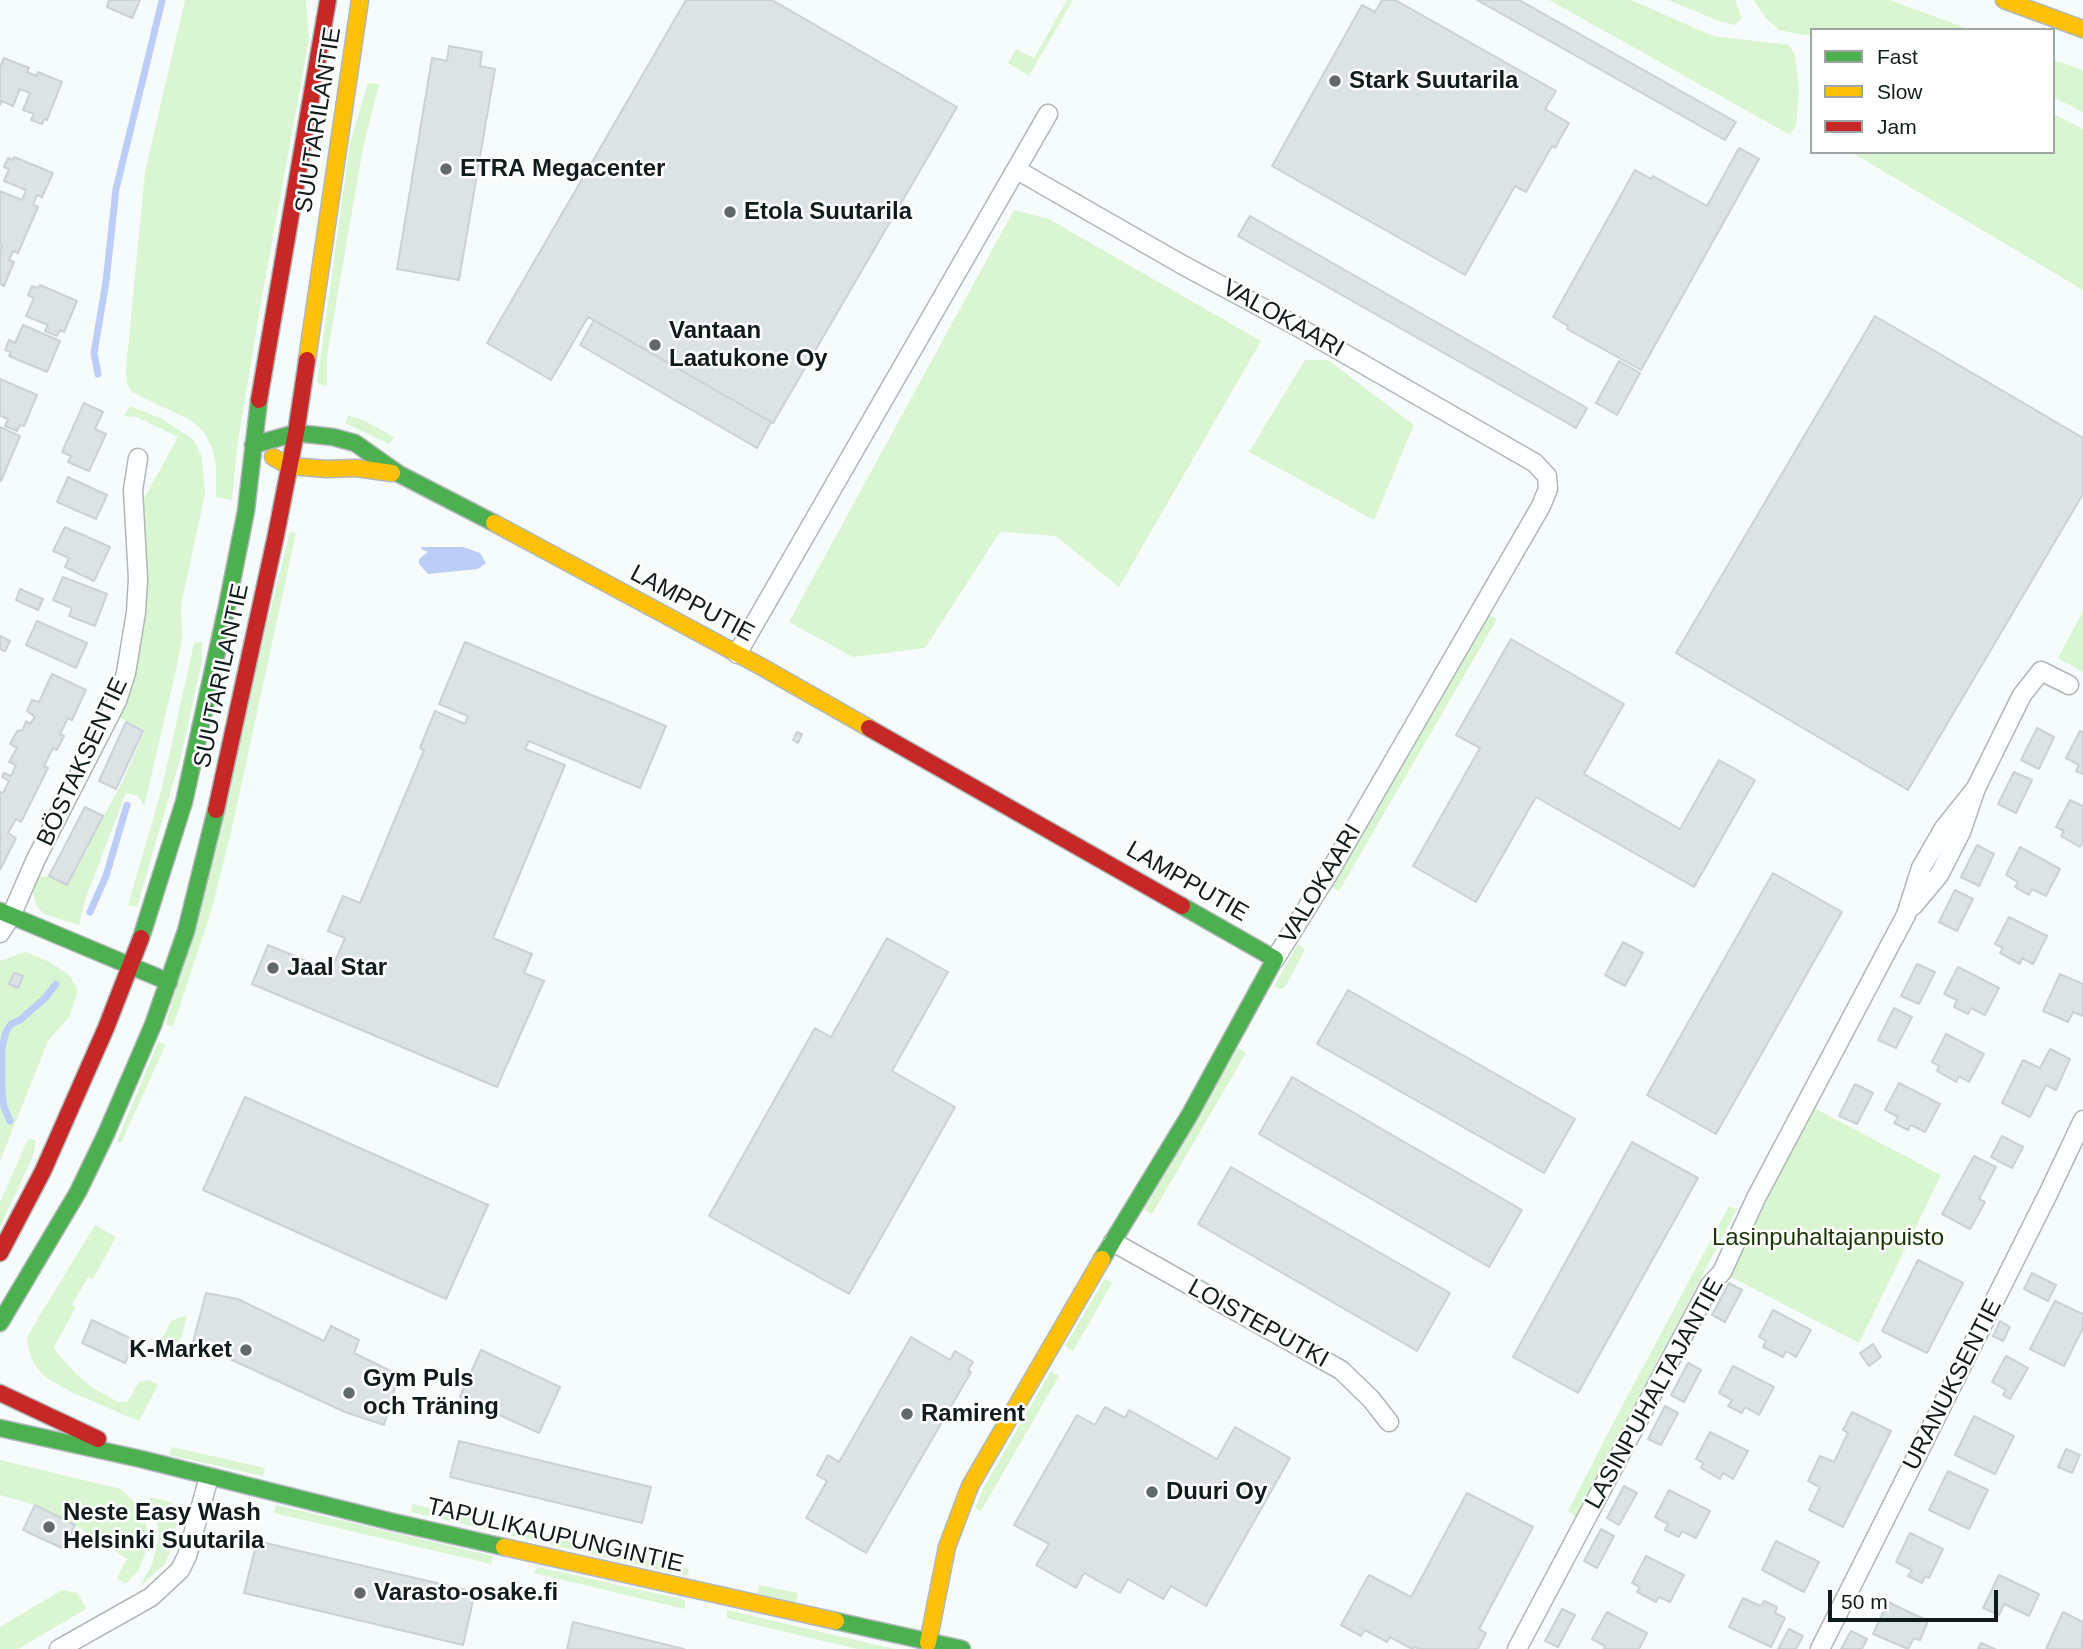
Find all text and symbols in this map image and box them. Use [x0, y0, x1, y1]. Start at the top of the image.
street label: SUUTARILANTIE [290, 25, 348, 215]
legend [1810, 28, 2055, 154]
text: Fast [1877, 45, 1918, 68]
place label: Stark Suutarila [1349, 67, 1518, 95]
marker: Stark Suutarila [1327, 73, 1343, 89]
text: Slow [1877, 80, 1923, 103]
text: Jam [1877, 115, 1917, 138]
place label: ETRA Megacenter [460, 155, 665, 183]
marker: ETRA Megacenter [438, 161, 454, 177]
place label: Etola Suutarila [744, 198, 912, 226]
marker: Etola Suutarila [722, 204, 738, 220]
street label: VALOKAARI [1217, 274, 1349, 364]
place label: Vantaan Laatukone Oy [669, 317, 828, 373]
marker: Vantaan Laatukone Oy [647, 337, 663, 353]
street label: LAMPPUTIE [625, 559, 759, 649]
street label: SUUTARILANTIE [188, 581, 256, 771]
street label: BÖSTAKSENTIE [31, 673, 135, 851]
street label: VALOKAARI [1274, 819, 1368, 949]
street label: LAMPPUTIE [1121, 836, 1253, 928]
place label: Jaal Star [287, 954, 387, 982]
marker: Jaal Star [265, 960, 281, 976]
park label: Lasinpuhaltajanpuisto [1712, 1224, 1944, 1252]
street label: LOISTEPUTKI [1183, 1274, 1333, 1374]
street label: LASINPUHALTAJANTIE [1580, 1274, 1730, 1514]
street label: URANUKSENTIE [1897, 1295, 2009, 1475]
place label: K-Market [129, 1336, 232, 1364]
marker: K-Market [238, 1342, 254, 1358]
place label: Gym Puls och Träning [363, 1365, 499, 1421]
marker: Gym Puls och Träning [341, 1385, 357, 1401]
place label: Ramirent [921, 1400, 1025, 1428]
marker: Ramirent [899, 1406, 915, 1422]
place label: Duuri Oy [1166, 1478, 1267, 1506]
marker: Duuri Oy [1144, 1484, 1160, 1500]
street label: TAPULIKAUPUNGINTIE [424, 1492, 686, 1580]
place label: Neste Easy Wash Helsinki Suutarila [63, 1499, 264, 1555]
marker: Neste Easy Wash Helsinki Suutarila [41, 1519, 57, 1535]
scale bar [1831, 1576, 2001, 1620]
place label: Varasto-osake.fi [374, 1579, 558, 1607]
marker: Varasto-osake.fi [352, 1585, 368, 1601]
text: 50 m [1841, 1590, 1888, 1613]

